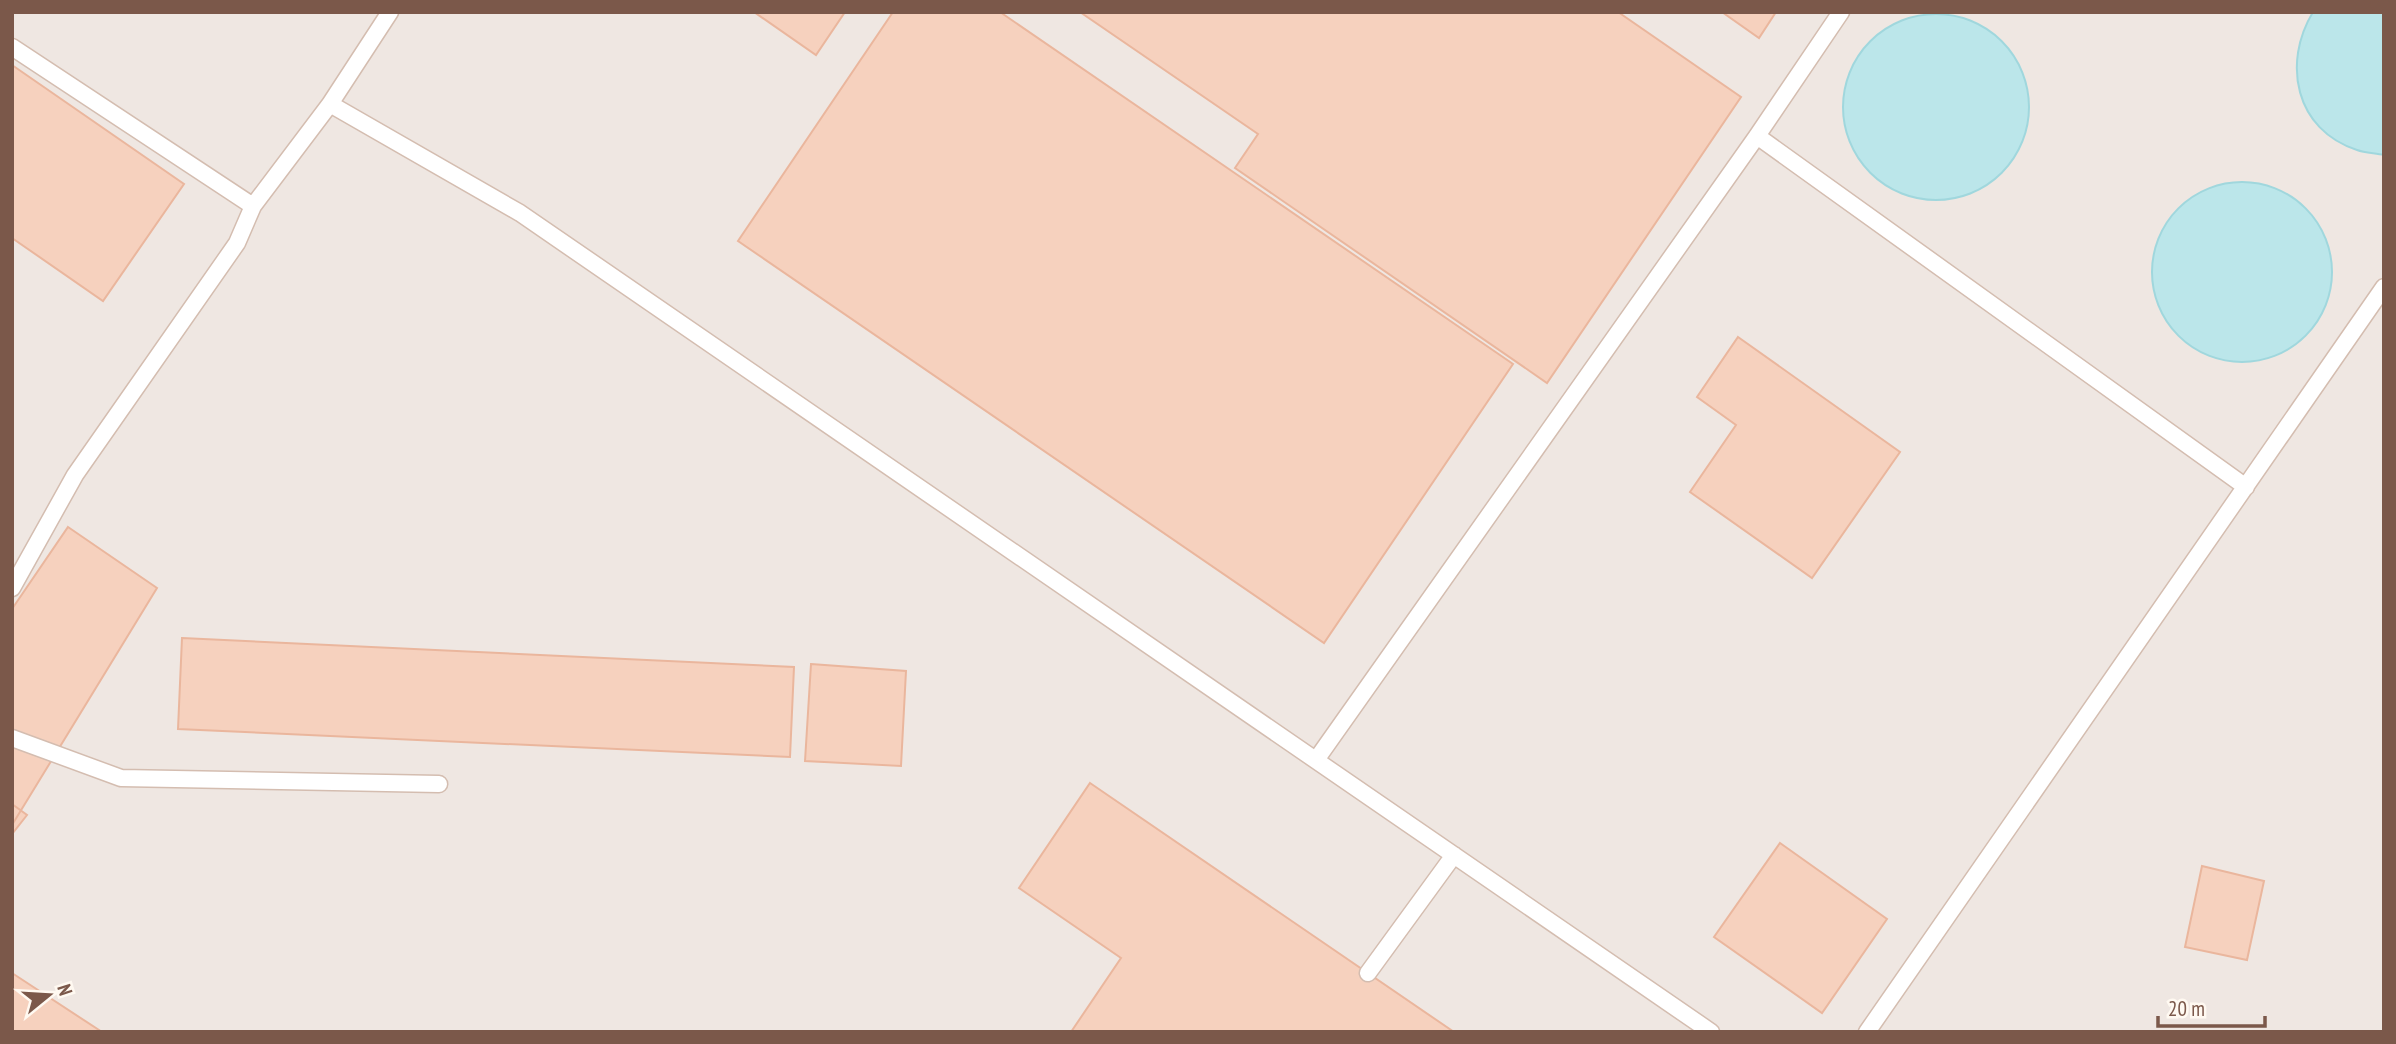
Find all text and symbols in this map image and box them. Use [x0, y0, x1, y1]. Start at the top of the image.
north arrow [14, 960, 84, 1030]
text: N [52, 981, 78, 998]
scale bar [2158, 984, 2265, 1028]
text: 20 m [2168, 995, 2205, 1022]

